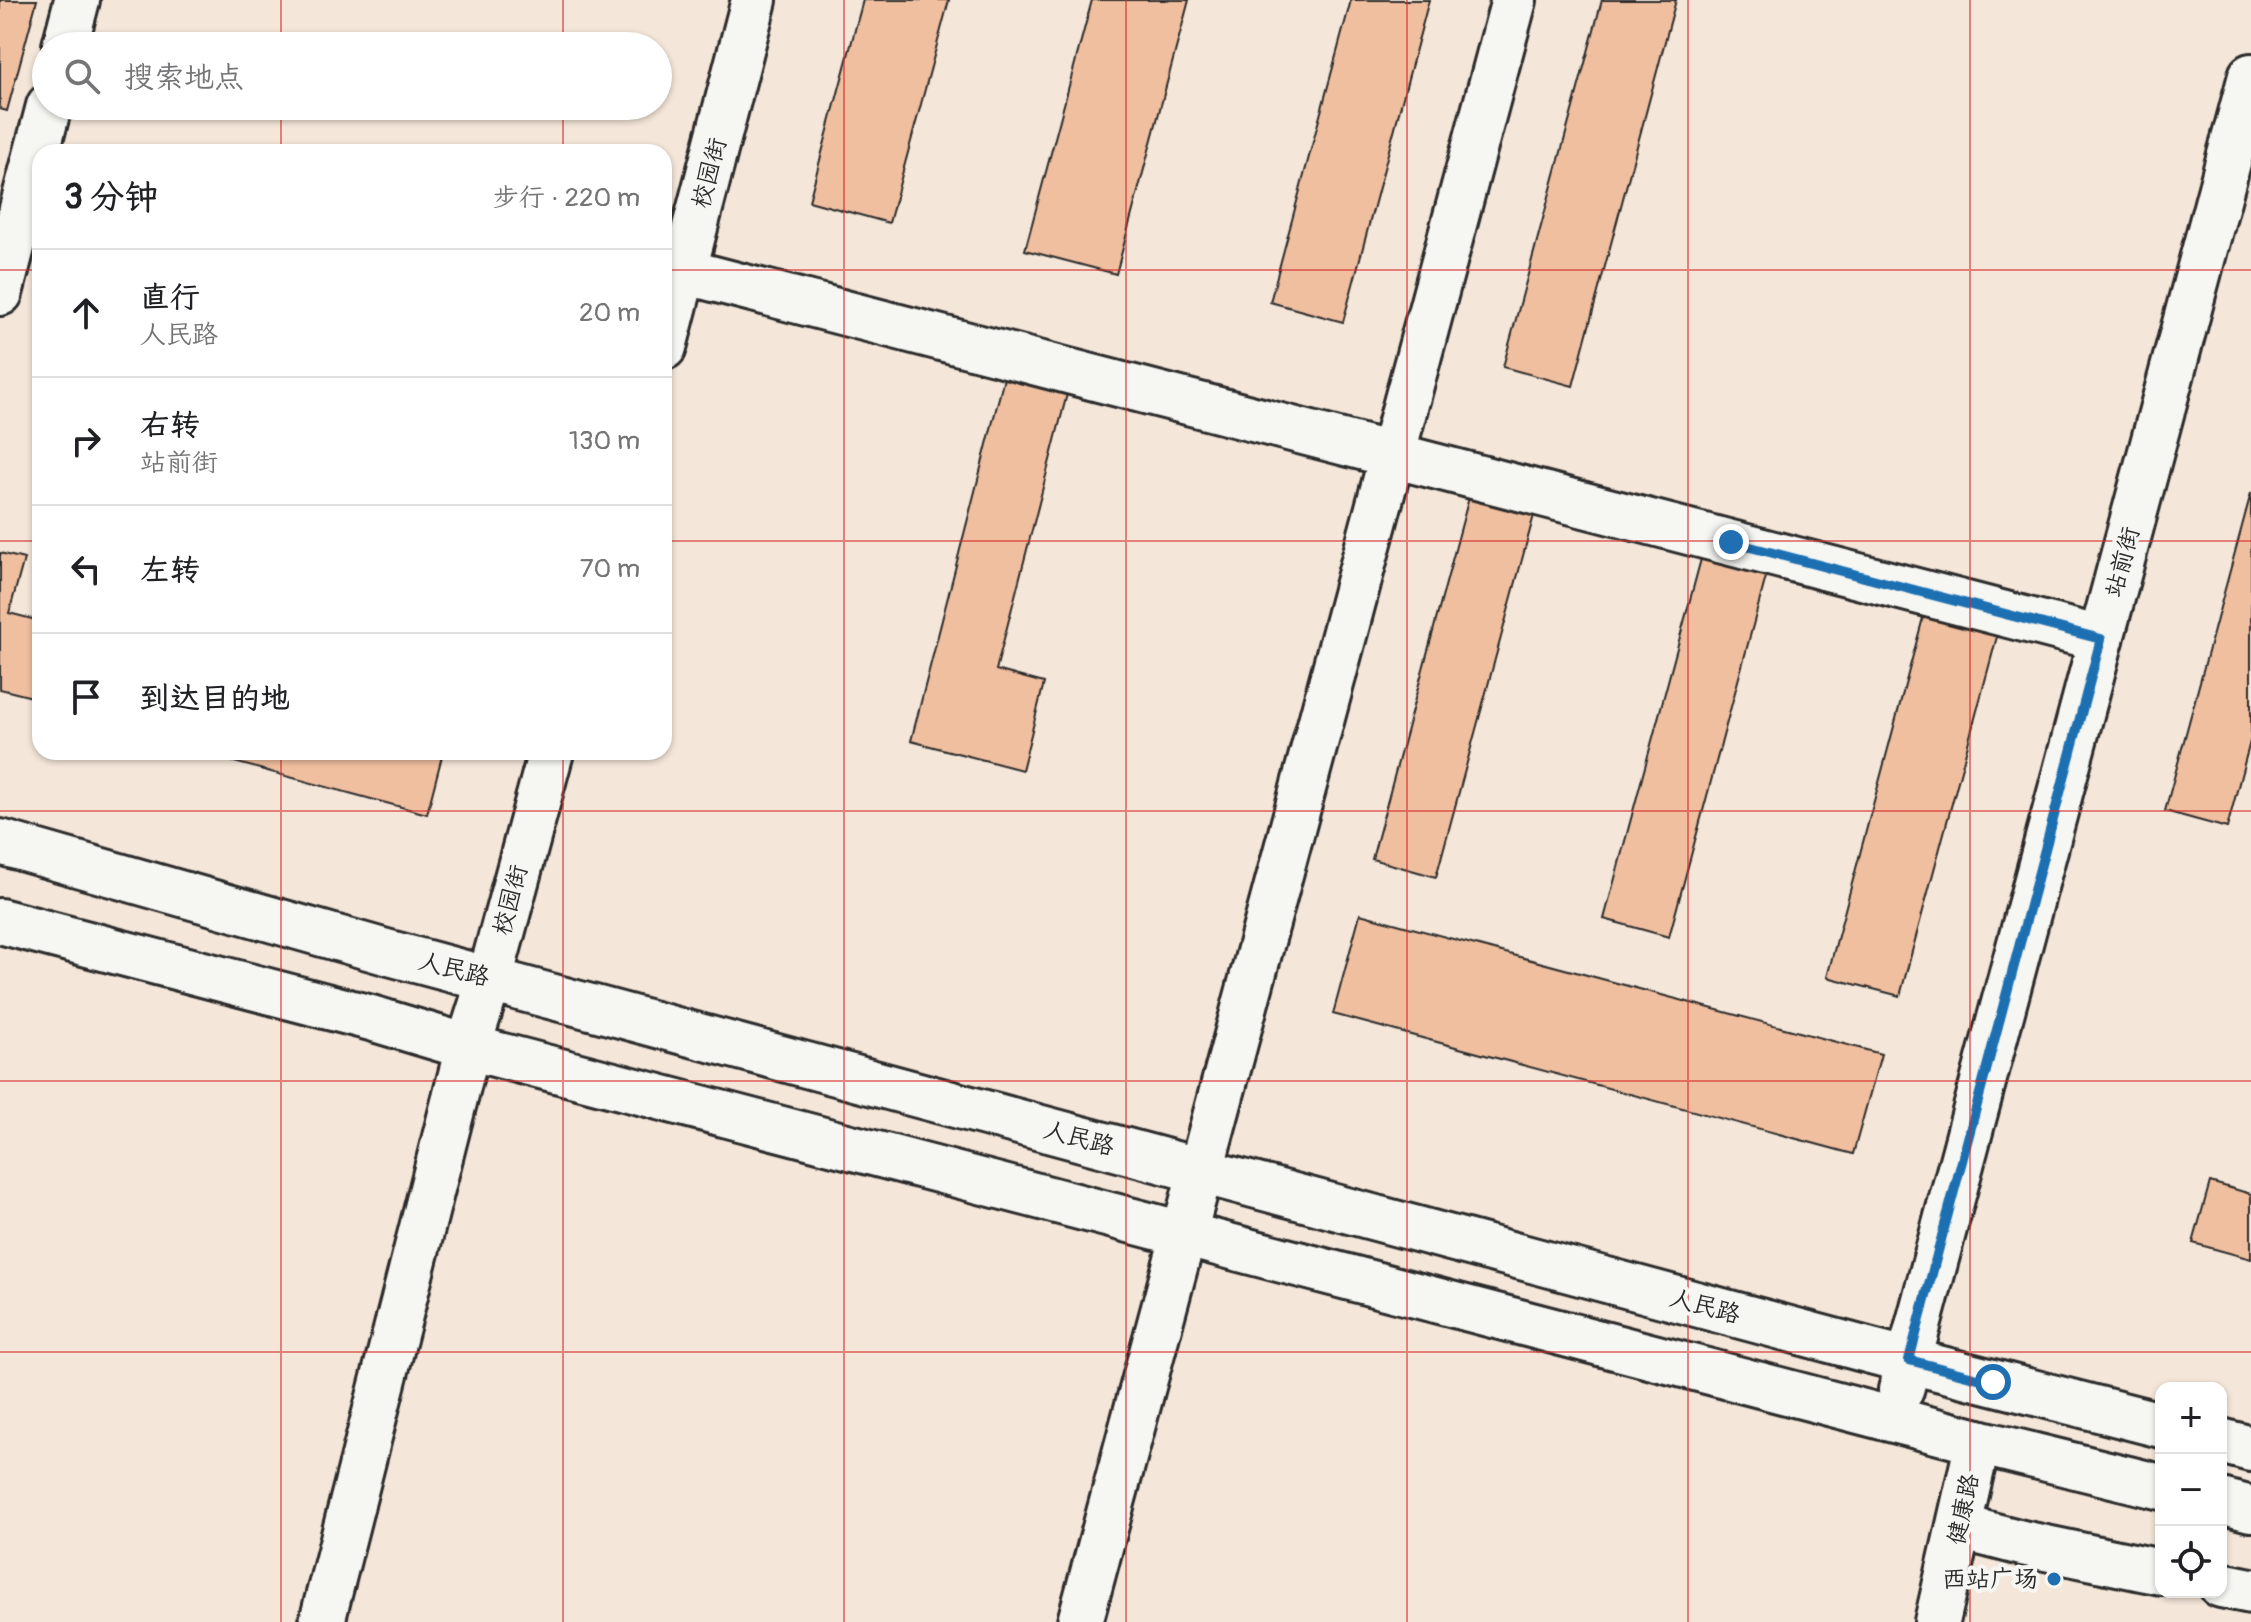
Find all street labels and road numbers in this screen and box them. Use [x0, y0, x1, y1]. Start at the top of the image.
street label: 校园街 [686, 135, 733, 212]
street label: 站前街 [2099, 524, 2146, 601]
street label: 校园街 [487, 862, 534, 939]
street label: 人民路 [415, 947, 492, 992]
street label: 人民路 [1040, 1115, 1117, 1162]
street label: 人民路 [1666, 1283, 1743, 1330]
street label: 健康路 [1942, 1471, 1985, 1547]

